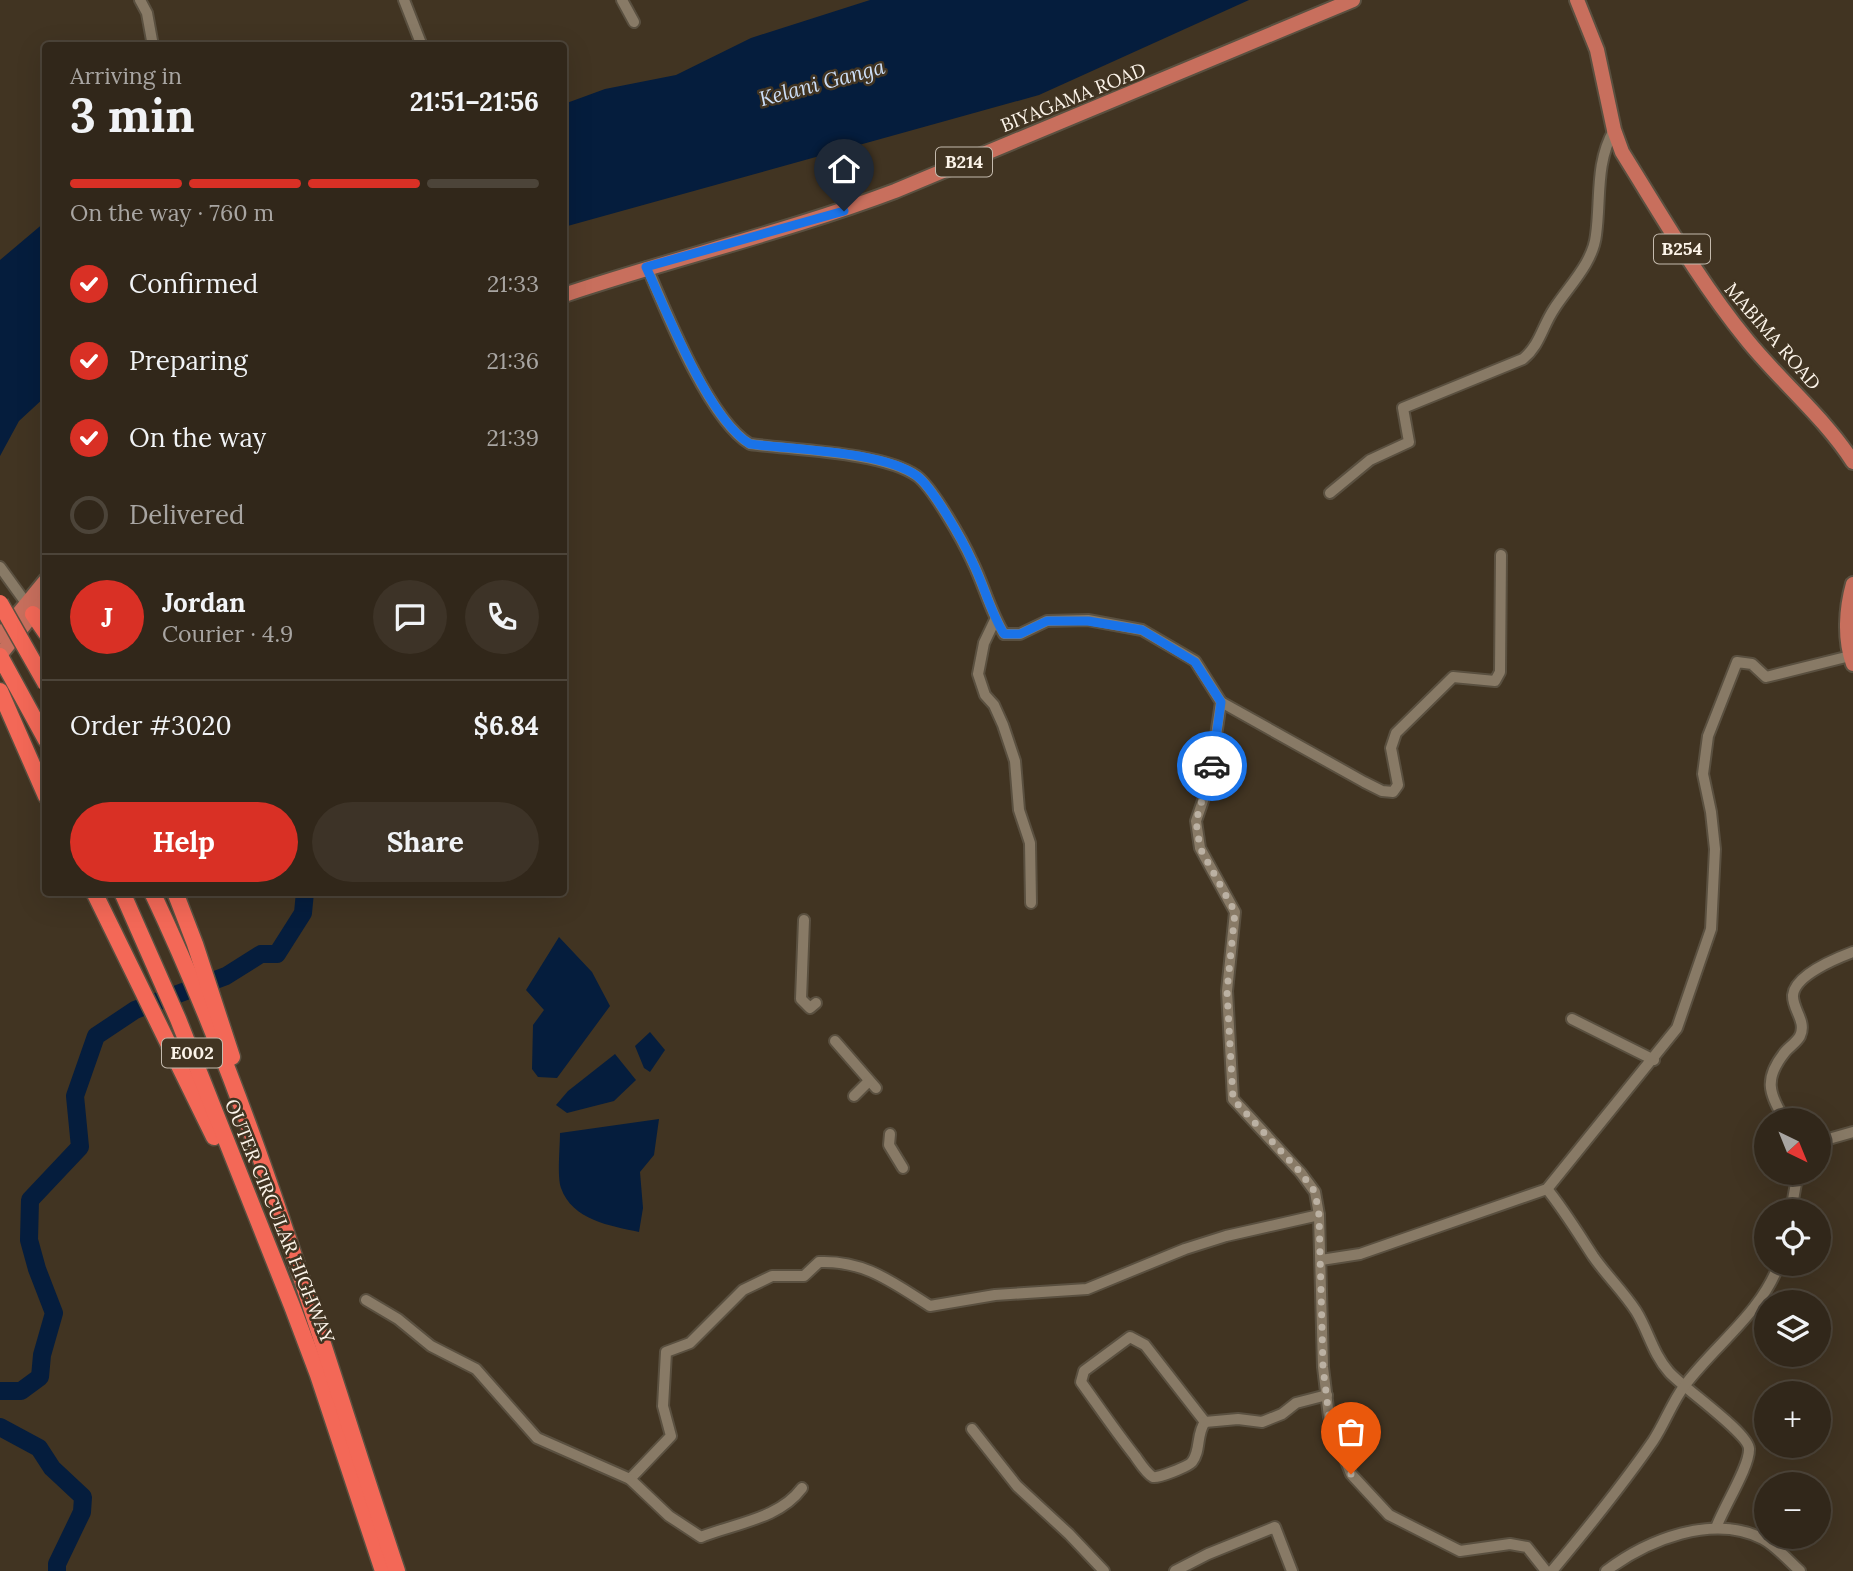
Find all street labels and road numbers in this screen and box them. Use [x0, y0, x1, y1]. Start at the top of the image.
street label: BIYAGAMA ROAD [997, 57, 1149, 137]
road number: B214 [936, 148, 992, 176]
road number: B254 [1654, 234, 1710, 264]
street label: MABIMA ROAD [1720, 277, 1826, 395]
road number: E002 [162, 1038, 222, 1068]
street label: OUTER CIRCULAR HIGHWAY [220, 1095, 340, 1347]

